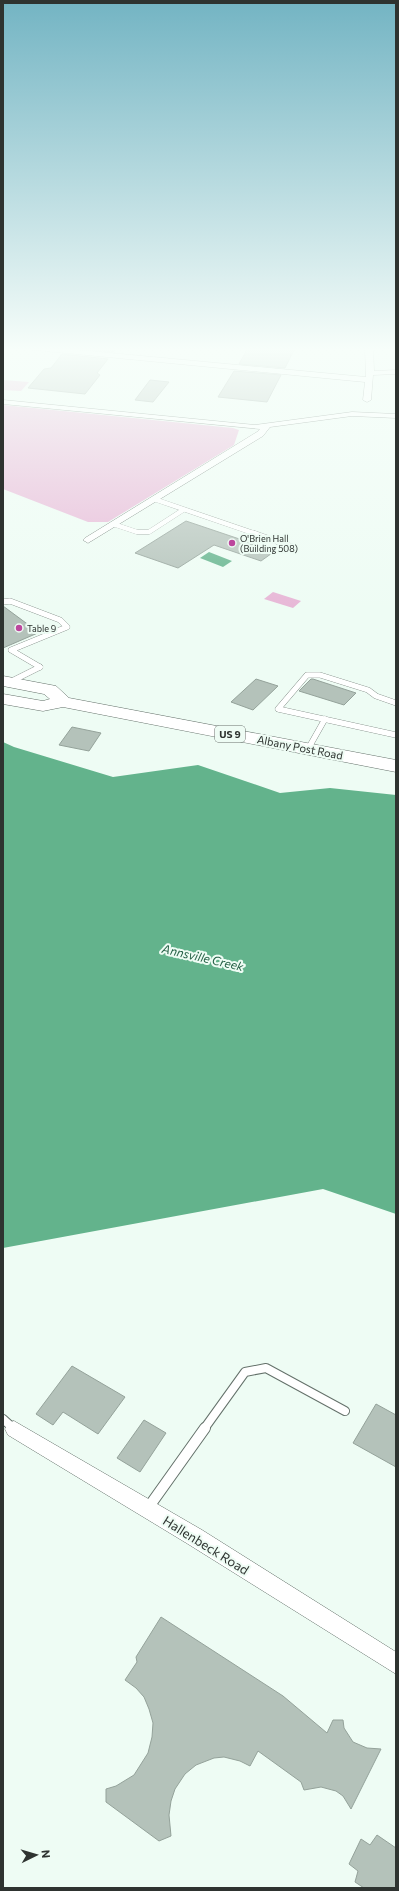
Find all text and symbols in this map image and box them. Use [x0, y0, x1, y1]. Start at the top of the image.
place label: O'Brien Hall (Building 508) [240, 533, 298, 554]
marker: O'Brien Hall (Building 508) [227, 538, 237, 548]
marker: Table 9 [14, 623, 24, 633]
place label: Table 9 [27, 623, 56, 634]
road number: US 9 [215, 726, 245, 742]
street label: Albany Post Road [256, 732, 344, 762]
water label: Annsville Creek [160, 941, 246, 973]
street label: Hallenbeck Road [160, 1512, 252, 1578]
north arrow [16, 1835, 56, 1875]
text: N [40, 1849, 53, 1859]

